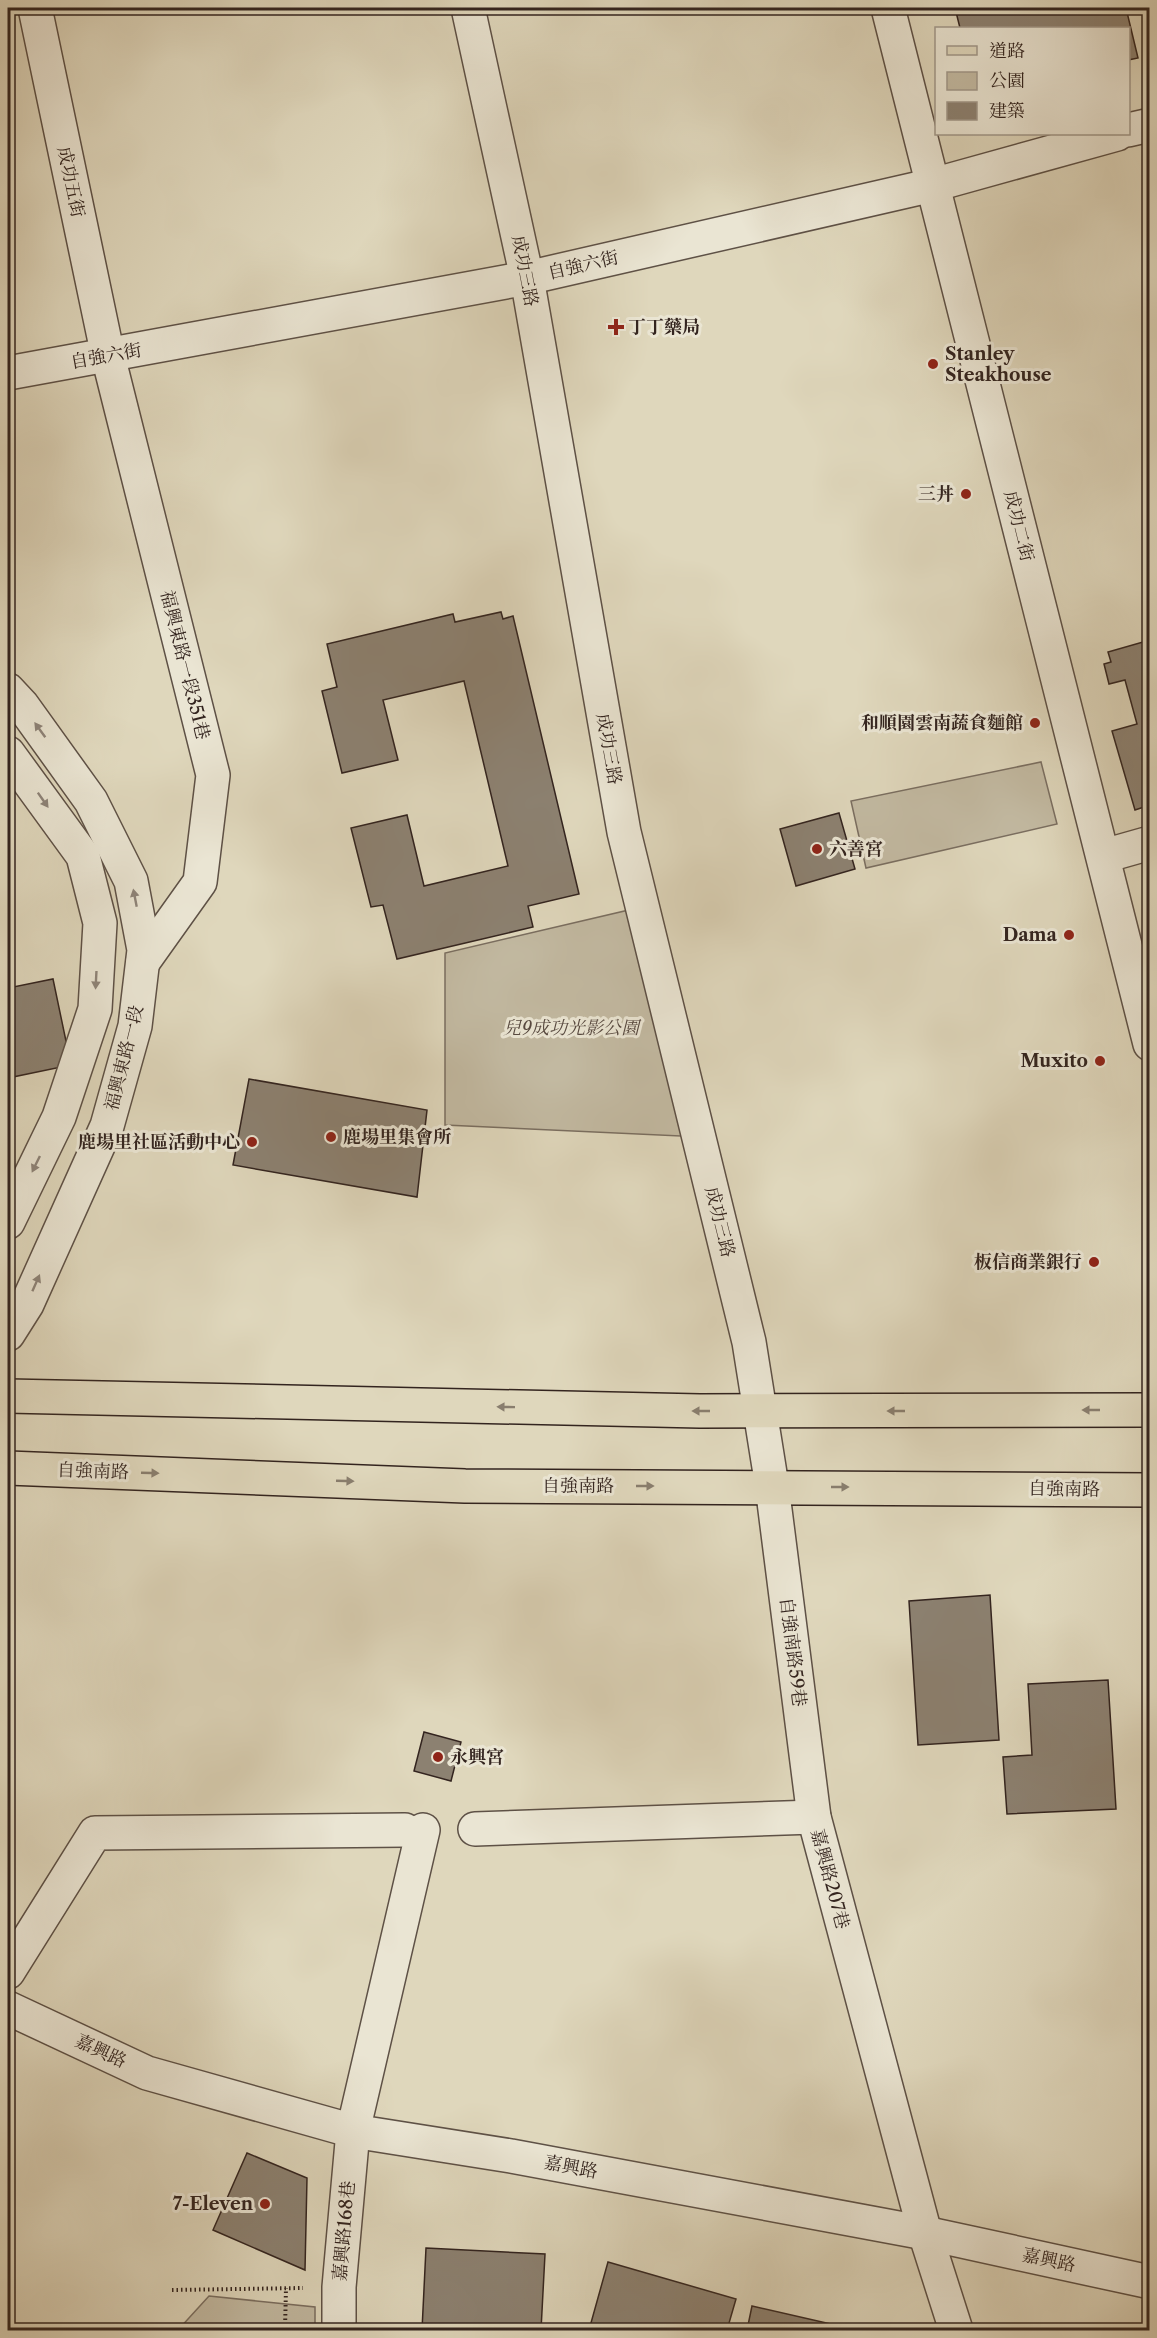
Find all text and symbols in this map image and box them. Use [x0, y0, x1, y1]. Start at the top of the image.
legend [935, 27, 1130, 135]
text: 道路 [989, 40, 1025, 62]
text: 公園 [989, 70, 1025, 92]
text: 建築 [989, 100, 1025, 122]
street label: 成功五街 [53, 144, 89, 220]
street label: 成功三路 [507, 234, 543, 308]
street label: 自強六街 [545, 246, 621, 284]
place label: 丁丁藥局 [628, 316, 700, 338]
marker: 丁丁藥局 [609, 320, 623, 334]
street label: 自強六街 [69, 339, 143, 373]
place label: Stanley Steakhouse [945, 343, 1052, 386]
marker: Stanley Steakhouse [926, 357, 940, 371]
place label: 三丼 [918, 483, 954, 505]
marker: 三丼 [959, 487, 973, 501]
street label: 成功二街 [1000, 488, 1038, 564]
street label: 福興東路一段351巷 [156, 588, 214, 742]
street label: 成功三路 [592, 712, 626, 786]
place label: 和順園雲南蔬食麵館 [861, 712, 1023, 734]
marker: 和順園雲南蔬食麵館 [1028, 716, 1042, 730]
one-way arrow [34, 722, 46, 738]
one-way arrow [37, 791, 49, 807]
place label: 六善宮 [829, 838, 883, 860]
marker: 六善宮 [810, 842, 824, 856]
one-way arrow [130, 889, 139, 908]
place label: Dama [1003, 924, 1058, 946]
marker: Dama [1062, 928, 1076, 942]
one-way arrow [92, 970, 101, 989]
street label: 福興東路一段 [100, 1003, 148, 1113]
park label: 兒9成功光影公園 [503, 1017, 642, 1039]
place label: Muxito [1021, 1050, 1088, 1072]
marker: Muxito [1093, 1054, 1107, 1068]
place label: 鹿場里集會所 [343, 1126, 452, 1148]
marker: 鹿場里集會所 [324, 1130, 338, 1144]
place label: 鹿場里社區活動中心 [78, 1131, 240, 1153]
marker: 鹿場里社區活動中心 [245, 1135, 259, 1149]
one-way arrow [32, 1155, 41, 1172]
street label: 成功三路 [701, 1184, 739, 1260]
place label: 板信商業銀行 [974, 1251, 1082, 1273]
marker: 板信商業銀行 [1087, 1255, 1101, 1269]
one-way arrow [32, 1274, 41, 1291]
one-way arrow [497, 1402, 516, 1412]
one-way arrow [1082, 1405, 1101, 1415]
one-way arrow [692, 1406, 711, 1416]
one-way arrow [887, 1406, 906, 1416]
street label: 自強南路 [57, 1459, 129, 1483]
one-way arrow [140, 1469, 159, 1478]
street label: 自強南路 [542, 1475, 614, 1497]
one-way arrow [335, 1476, 354, 1485]
street label: 自強南路 [1028, 1477, 1100, 1501]
one-way arrow [635, 1481, 654, 1491]
one-way arrow [830, 1482, 849, 1492]
street label: 自強南路59巷 [775, 1596, 811, 1708]
place label: 永興宮 [450, 1746, 504, 1768]
marker: 永興宮 [431, 1750, 445, 1764]
street label: 嘉興路207巷 [806, 1827, 854, 1931]
street label: 嘉興路 [72, 2030, 130, 2072]
street label: 嘉興路 [542, 2151, 600, 2183]
street label: 嘉興路168巷 [329, 2180, 359, 2282]
place label: 7-Eleven [173, 2193, 254, 2215]
marker: 7-Eleven [258, 2197, 272, 2211]
street label: 嘉興路 [1020, 2244, 1078, 2276]

